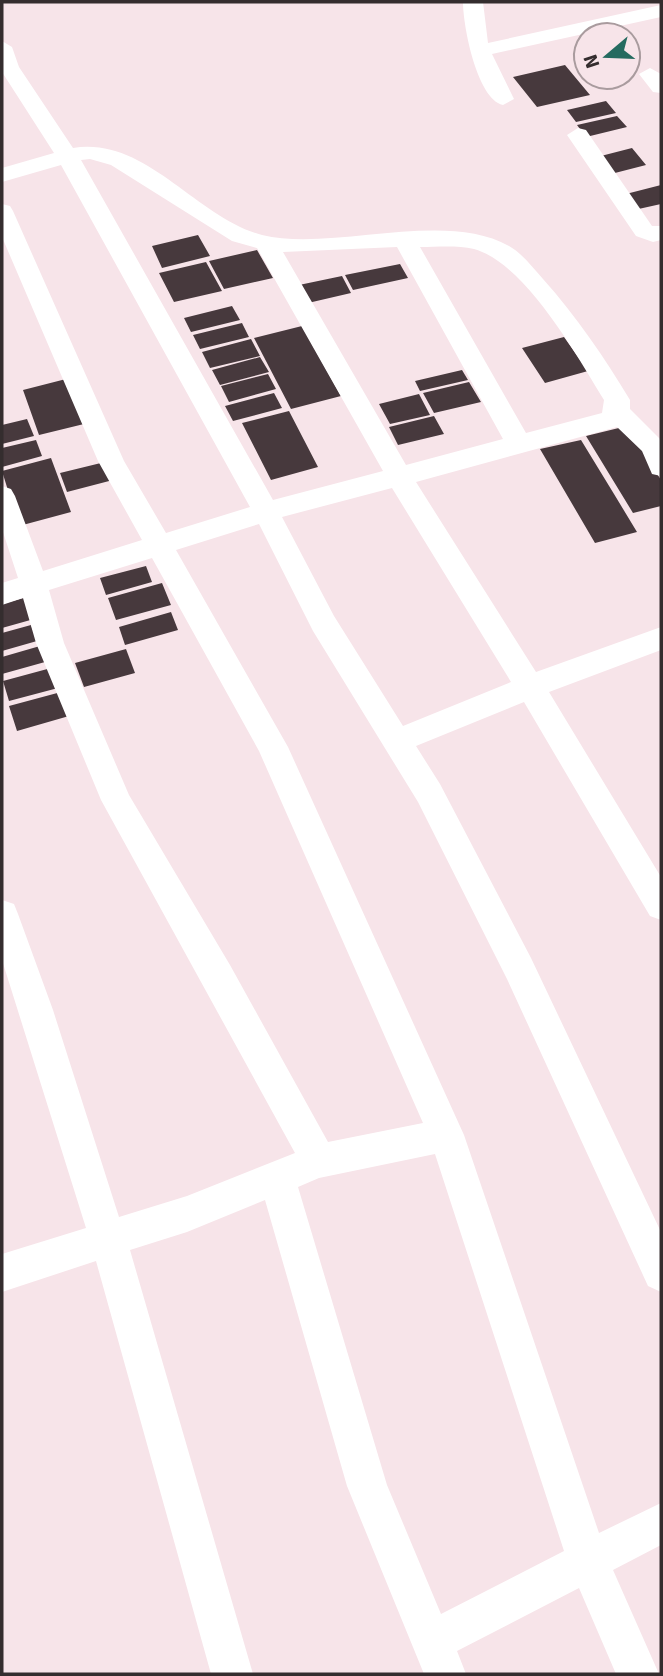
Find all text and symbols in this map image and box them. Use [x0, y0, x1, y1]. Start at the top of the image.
north arrow [572, 21, 642, 91]
text: N [578, 51, 605, 71]

